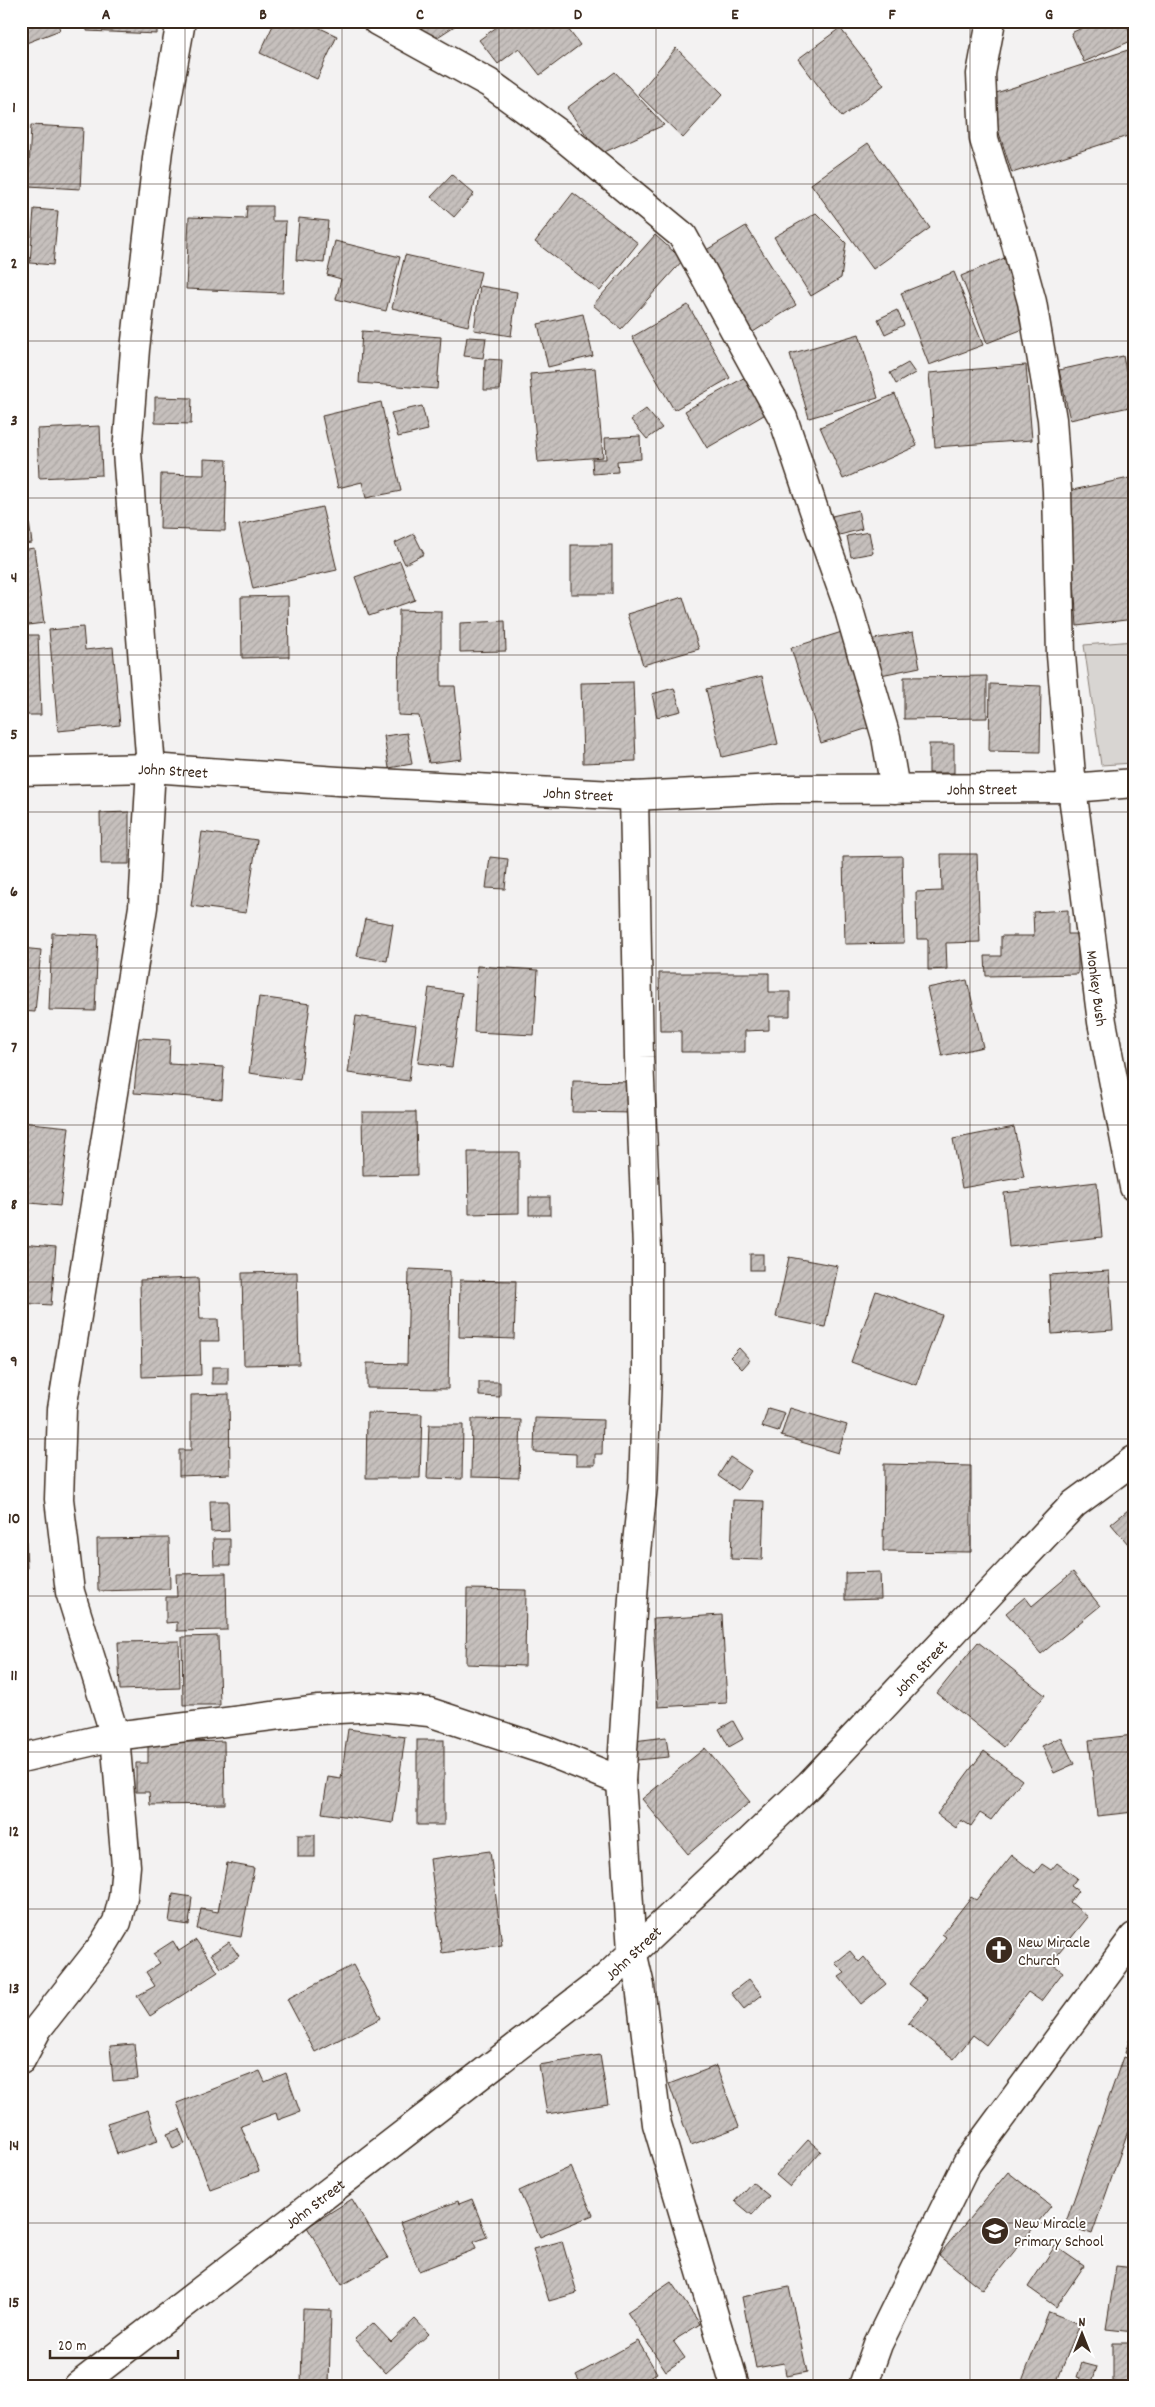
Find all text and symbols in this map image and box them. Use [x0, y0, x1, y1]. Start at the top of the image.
text: A [102, 4, 111, 27]
text: B [259, 4, 267, 27]
text: C [416, 4, 424, 27]
text: D [574, 4, 583, 27]
text: E [731, 4, 739, 27]
text: F [888, 4, 896, 27]
text: G [1045, 4, 1053, 27]
text: 1 [12, 97, 16, 120]
text: 2 [11, 253, 18, 276]
text: 3 [10, 410, 18, 433]
text: 4 [11, 567, 17, 590]
text: 5 [10, 724, 18, 747]
street label: John Street [138, 759, 209, 786]
street label: John Street [947, 779, 1017, 802]
street label: John Street [542, 782, 614, 809]
text: 6 [10, 881, 18, 904]
street label: Monkey Bush [1079, 949, 1112, 1028]
text: 7 [11, 1037, 17, 1060]
text: 8 [11, 1194, 18, 1217]
text: 9 [10, 1351, 18, 1374]
text: 10 [8, 1508, 20, 1531]
street label: John Street [889, 1636, 954, 1703]
text: 11 [10, 1665, 18, 1688]
text: 12 [9, 1821, 19, 1844]
street label: John Street [601, 1922, 668, 1987]
place label: New Miracle Church [1018, 1932, 1090, 1973]
church icon: New Miracle Church [984, 1935, 1014, 1965]
text: 13 [9, 1978, 19, 2001]
text: 14 [9, 2135, 19, 2158]
street label: John Street [281, 2174, 351, 2236]
place label: New Miracle Primary School [1014, 2213, 1104, 2254]
school or university icon: New Miracle Primary School [980, 2216, 1010, 2246]
text: 15 [9, 2292, 19, 2315]
north arrow [1058, 2310, 1108, 2360]
text: N [1079, 2313, 1086, 2333]
scale bar [50, 2327, 178, 2359]
text: 20 m [58, 2336, 86, 2358]

